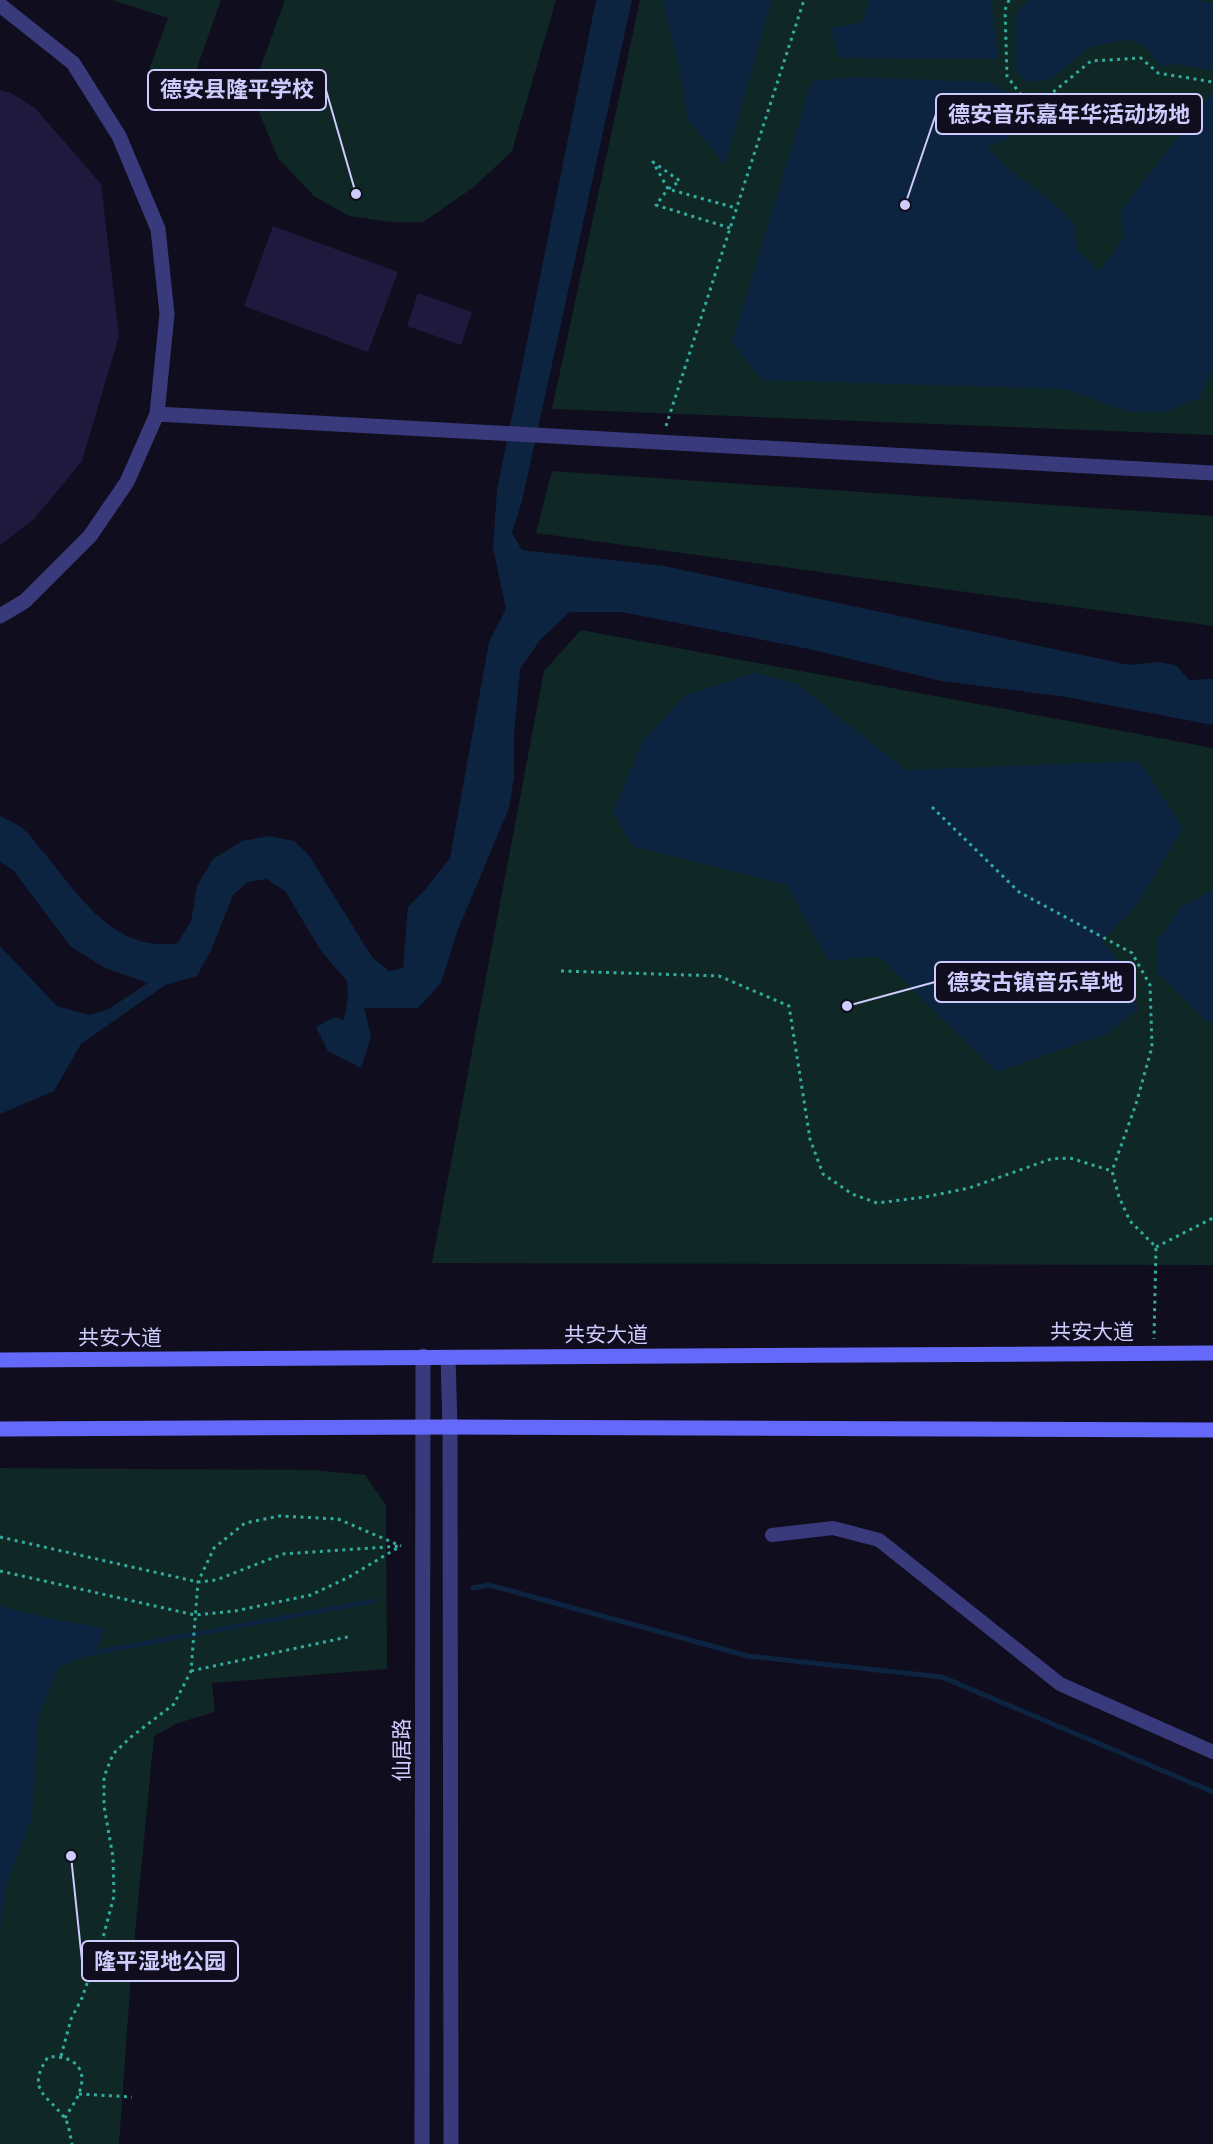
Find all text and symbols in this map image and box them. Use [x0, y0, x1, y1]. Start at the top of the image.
callout: 德安县隆平学校 [148, 70, 326, 110]
text: 德安县隆平学校 [160, 75, 314, 104]
callout: 德安音乐嘉年华活动场地 [936, 94, 1202, 134]
text: 德安音乐嘉年华活动场地 [948, 100, 1190, 129]
callout: 德安古镇音乐草地 [935, 962, 1135, 1002]
text: 德安古镇音乐草地 [947, 968, 1123, 997]
street label: 共安大道 [1050, 1318, 1134, 1346]
street label: 共安大道 [564, 1321, 648, 1349]
street label: 共安大道 [78, 1324, 162, 1352]
street label: 仙居路 [388, 1719, 416, 1782]
callout: 隆平湿地公园 [82, 1941, 238, 1981]
text: 隆平湿地公园 [94, 1947, 226, 1976]

